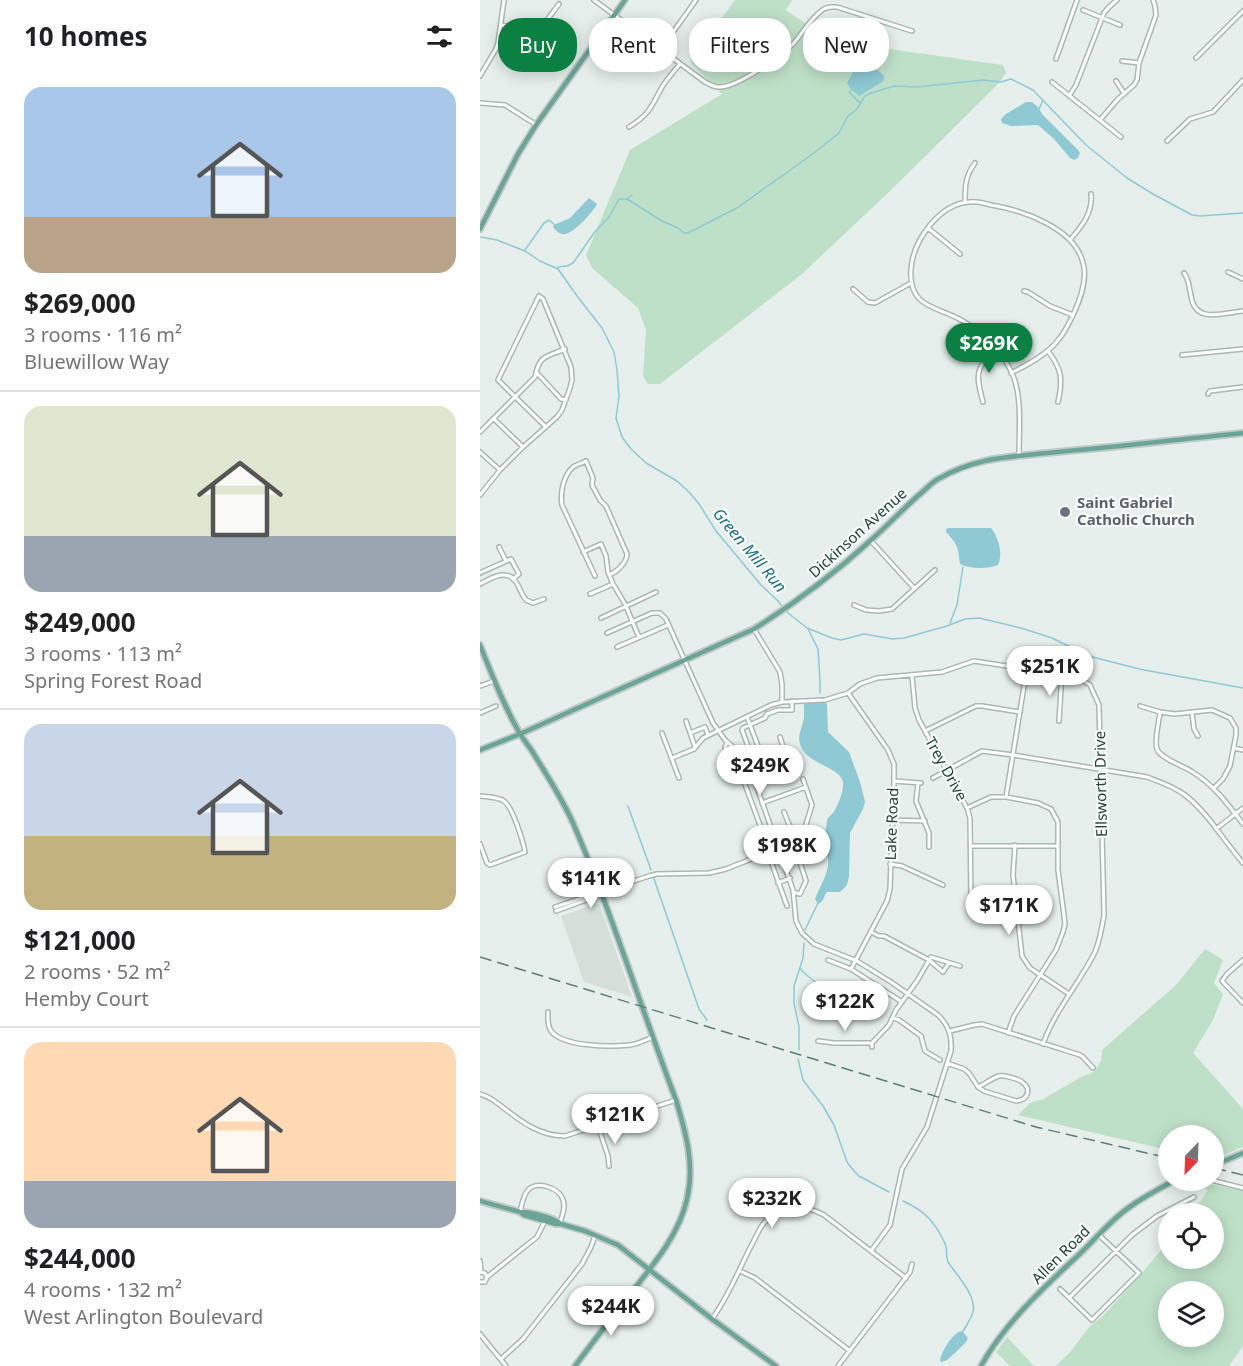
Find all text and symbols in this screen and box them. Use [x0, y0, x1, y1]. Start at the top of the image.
text: 10 homes [24, 18, 148, 54]
chip: Buy [498, 18, 577, 72]
chip: Rent [589, 18, 677, 72]
chip: Filters [689, 18, 791, 72]
chip: New [803, 18, 889, 72]
icon: filters [423, 20, 456, 53]
icon: home [186, 126, 294, 234]
text: $269,000 [24, 285, 136, 321]
text: 3 rooms · 116 m² [24, 321, 182, 348]
pin: $269K [947, 323, 1031, 374]
text: $269K [959, 329, 1019, 356]
text: Bluewillow Way [24, 348, 169, 375]
icon: home [186, 445, 294, 553]
street label: Dickinson Avenue [804, 483, 911, 582]
place label: Saint Gabriel Catholic Church [1077, 492, 1195, 529]
water label: Green Mill Run [708, 503, 792, 597]
marker: Saint Gabriel Catholic Church [1058, 505, 1072, 519]
text: $249,000 [24, 604, 136, 640]
text: 3 rooms · 113 m² [24, 640, 182, 667]
pin: $251K [1008, 646, 1092, 697]
text: $251K [1020, 652, 1080, 679]
text: Spring Forest Road [24, 667, 202, 694]
street label: Ellsworth Drive [1089, 731, 1111, 837]
street label: Trey Drive [921, 733, 973, 804]
pin: $249K [718, 745, 802, 796]
text: $249K [730, 751, 790, 778]
icon: home [186, 763, 294, 871]
street label: Lake Road [880, 787, 902, 861]
pin: $198K [745, 825, 829, 876]
text: $198K [757, 831, 817, 858]
pin: $141K [549, 858, 633, 909]
text: $141K [561, 864, 621, 891]
pin: $171K [967, 885, 1051, 936]
text: $171K [979, 891, 1039, 918]
text: $121,000 [24, 922, 136, 958]
text: 2 rooms · 52 m² [24, 958, 171, 985]
pin: $122K [803, 981, 887, 1032]
text: Hemby Court [24, 985, 149, 1012]
text: $122K [815, 987, 875, 1014]
icon: home [186, 1081, 294, 1189]
pin: $121K [573, 1094, 657, 1145]
text: $121K [585, 1100, 645, 1127]
north arrow [1158, 1125, 1224, 1191]
map controls [1158, 1125, 1224, 1347]
pin: $232K [730, 1178, 814, 1229]
text: $232K [742, 1184, 802, 1211]
button: locate [1158, 1203, 1224, 1269]
street label: Allen Road [1027, 1221, 1094, 1288]
text: $244,000 [24, 1240, 136, 1276]
text: 4 rooms · 132 m² [24, 1276, 182, 1303]
button: layers [1158, 1281, 1224, 1347]
pin: $244K [569, 1286, 653, 1337]
text: $244K [581, 1292, 641, 1319]
text: West Arlington Boulevard [24, 1303, 263, 1330]

